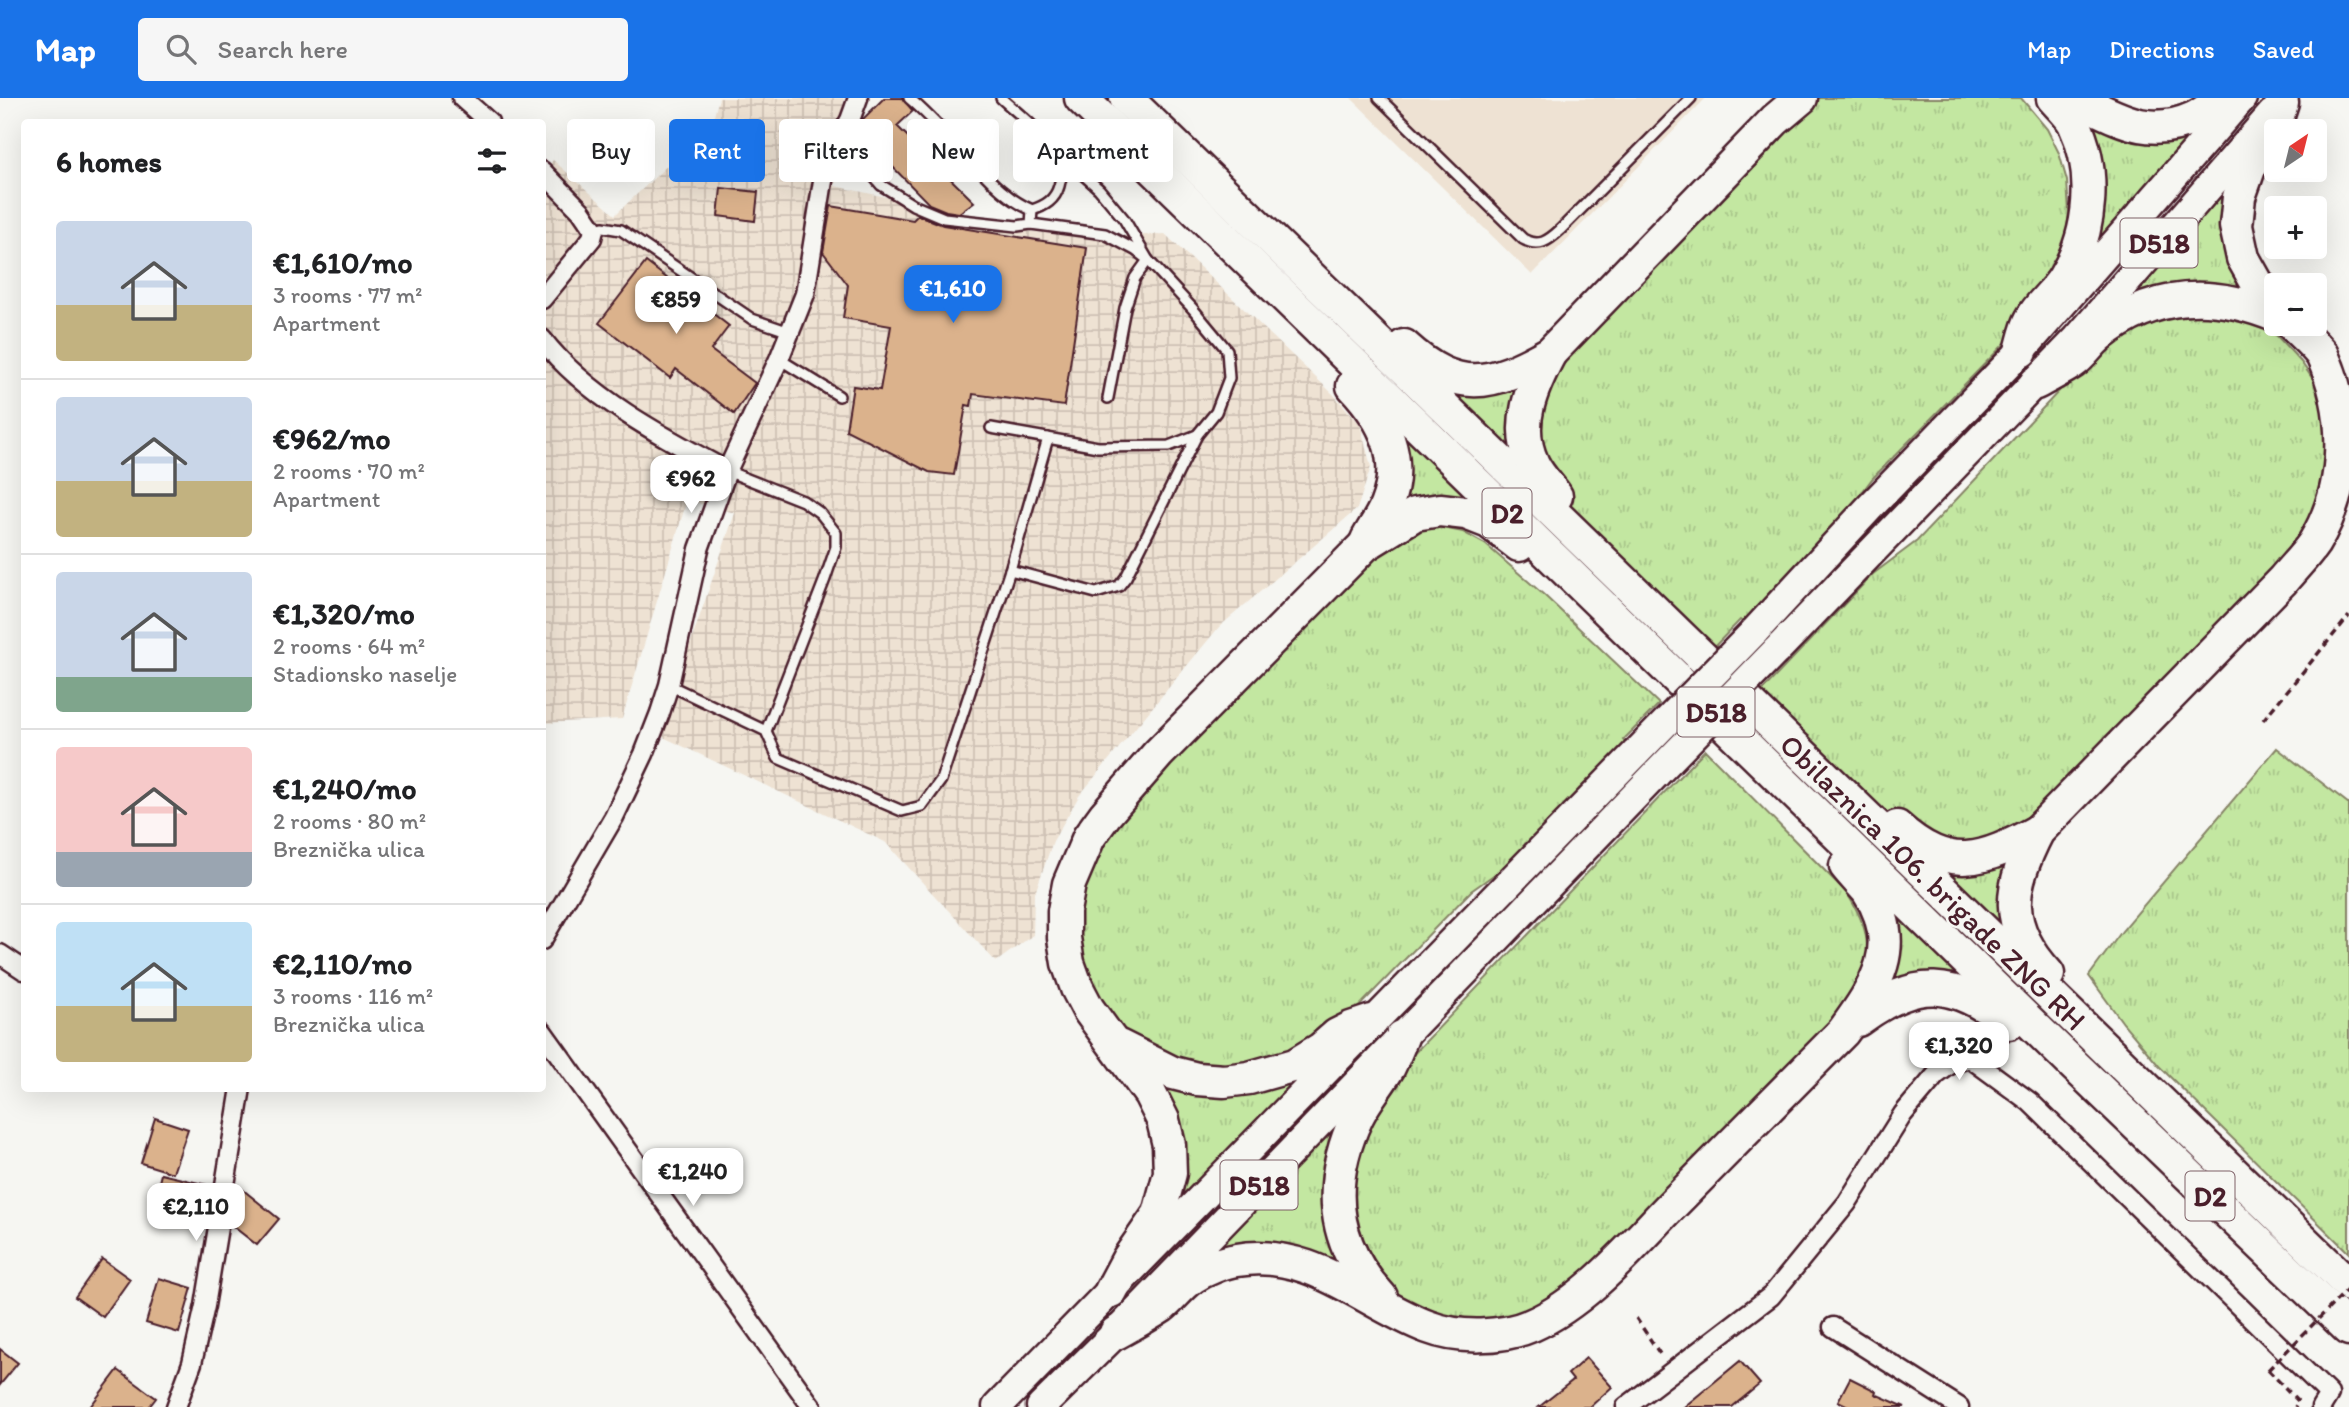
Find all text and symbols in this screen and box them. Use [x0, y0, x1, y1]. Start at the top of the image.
search box [138, 18, 628, 81]
text: Map [35, 30, 96, 69]
icon: search [162, 30, 200, 68]
text: Search here [218, 33, 348, 65]
text: Map [2027, 35, 2071, 64]
text: Directions [2109, 35, 2215, 64]
text: Saved [2253, 35, 2314, 64]
chip: Buy [567, 119, 655, 182]
chip: Rent [669, 119, 765, 182]
chip: Filters [779, 119, 893, 182]
chip: New [907, 119, 999, 182]
chip: Apartment [1013, 119, 1173, 182]
north arrow [2264, 119, 2328, 182]
map controls [2264, 119, 2327, 336]
icon: filters [473, 142, 511, 180]
text: 6 homes [56, 143, 162, 180]
button: + [2264, 196, 2327, 259]
road number: D518 [2120, 218, 2198, 268]
text: €1,610/mo [273, 244, 413, 281]
icon: home [112, 249, 196, 333]
pin: €1,610 [896, 266, 1010, 325]
button: − [2264, 273, 2327, 336]
text: €1,610 [920, 274, 986, 302]
pin: €859 [635, 276, 717, 336]
text: 3 rooms · 77 m² [273, 281, 423, 309]
text: €859 [651, 285, 701, 313]
text: Apartment [273, 309, 380, 337]
text: €962/mo [273, 420, 391, 457]
icon: home [112, 425, 196, 509]
pin: €962 [650, 456, 732, 515]
text: 2 rooms · 70 m² [273, 457, 425, 485]
text: €962 [666, 464, 716, 492]
text: Apartment [273, 485, 380, 513]
road number: D2 [1482, 488, 1532, 538]
text: €1,320/mo [273, 595, 415, 632]
icon: home [112, 600, 196, 684]
text: 2 rooms · 64 m² [273, 632, 425, 660]
text: Stadionsko naselje [273, 660, 457, 688]
road number: D518 [1678, 688, 1754, 736]
street label: Obilaznica 106. brigade ZNG RH [1772, 726, 2094, 1038]
text: €1,240/mo [273, 770, 417, 807]
icon: home [112, 775, 196, 859]
text: 2 rooms · 80 m² [273, 807, 426, 835]
text: Breznička ulica [273, 835, 425, 863]
text: €2,110/mo [273, 945, 412, 982]
icon: home [112, 950, 196, 1034]
text: 3 rooms · 116 m² [273, 982, 433, 1010]
text: Breznička ulica [273, 1010, 425, 1038]
pin: €1,320 [1902, 1023, 2016, 1082]
text: €1,320 [1925, 1031, 1993, 1059]
pin: €1,240 [636, 1148, 750, 1208]
text: €1,240 [658, 1157, 728, 1185]
road number: D518 [1220, 1160, 1298, 1210]
road number: D2 [2186, 1172, 2234, 1220]
pin: €2,110 [139, 1184, 253, 1243]
text: €2,110 [163, 1192, 229, 1220]

